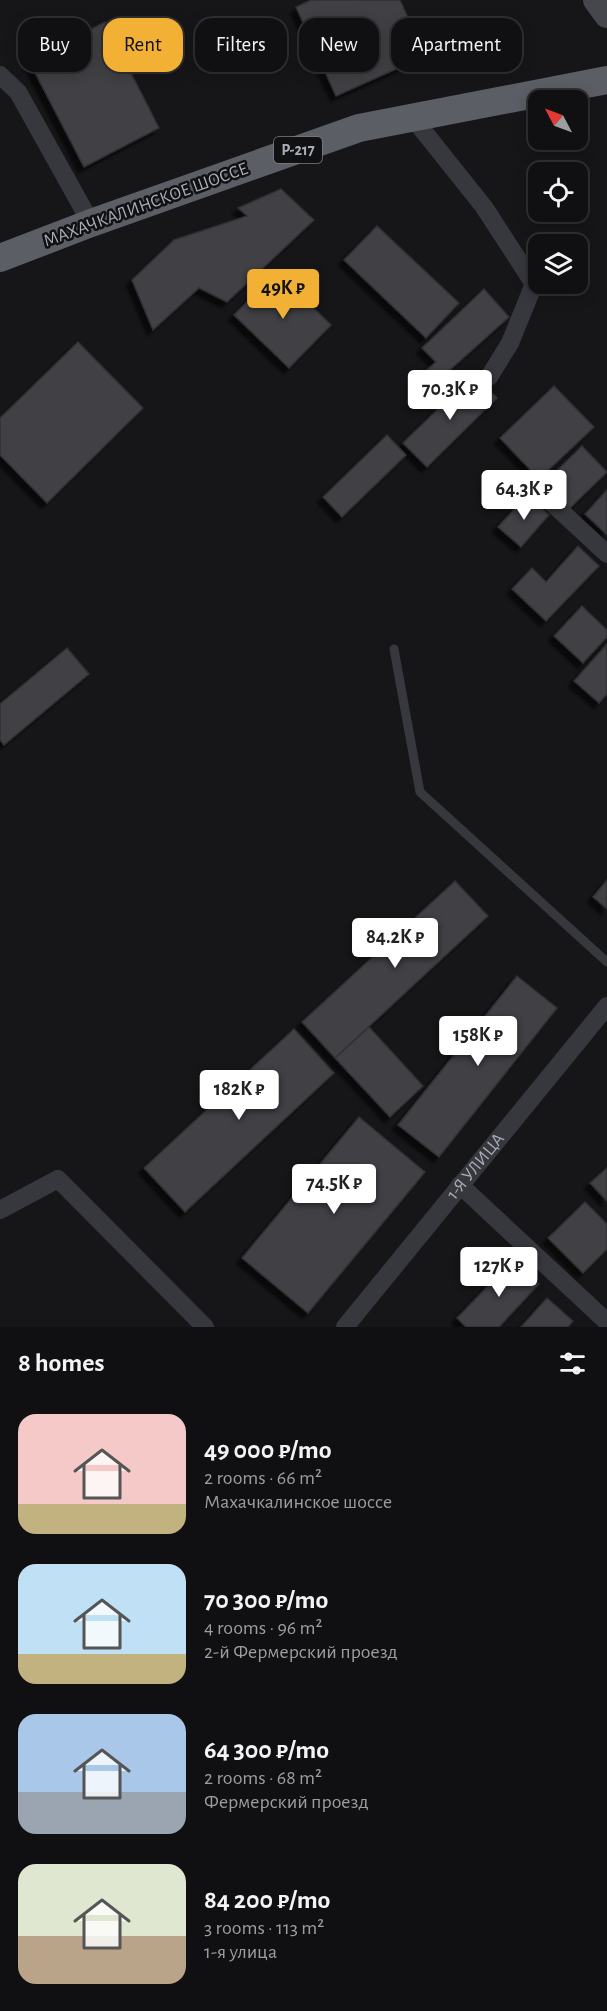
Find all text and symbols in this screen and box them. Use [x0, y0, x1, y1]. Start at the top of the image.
chip: Buy [18, 18, 91, 72]
chip: Rent [103, 18, 183, 72]
chip: Filters [195, 18, 287, 72]
chip: New [299, 18, 379, 72]
chip: Apartment [391, 18, 522, 72]
north arrow [528, 90, 588, 150]
map controls [528, 90, 588, 294]
road number: Р-217 [274, 137, 322, 163]
street label: МАХАЧКАЛИНСКОЕ ШОССЕ [41, 160, 251, 250]
button: locate [528, 162, 588, 222]
button: layers [528, 234, 588, 294]
pin: 49K ₽ [241, 269, 325, 320]
text: 49K ₽ [261, 278, 305, 298]
pin: 70.3K ₽ [395, 370, 505, 421]
text: 70.3K ₽ [422, 379, 478, 399]
pin: 64.3K ₽ [469, 470, 579, 521]
text: 64.3K ₽ [496, 479, 552, 499]
pin: 84.2K ₽ [340, 918, 450, 969]
text: 84.2K ₽ [366, 927, 424, 947]
pin: 158K ₽ [429, 1016, 527, 1067]
text: 158K ₽ [453, 1025, 503, 1045]
pin: 182K ₽ [190, 1070, 288, 1121]
text: 182K ₽ [214, 1079, 264, 1099]
street label: 1-Я УЛИЦА [444, 1130, 508, 1203]
pin: 74.5K ₽ [279, 1164, 389, 1215]
text: 74.5K ₽ [306, 1173, 362, 1193]
pin: 127K ₽ [450, 1247, 548, 1298]
text: 127K ₽ [474, 1256, 524, 1276]
icon: filters [556, 1347, 589, 1380]
text: 8 homes [18, 1350, 105, 1376]
text: 49 000 ₽/mo [204, 1437, 332, 1463]
icon: home [66, 1438, 138, 1510]
text: 2 rooms · 66 m² [204, 1468, 322, 1488]
text: Махачкалинское шоссе [204, 1492, 392, 1512]
text: 70 300 ₽/mo [204, 1587, 328, 1613]
icon: home [66, 1588, 138, 1660]
text: 4 rooms · 96 m² [204, 1618, 322, 1638]
text: 2-й Фермерский проезд [204, 1642, 398, 1662]
text: 64 300 ₽/mo [204, 1737, 329, 1763]
icon: home [66, 1738, 138, 1810]
text: 2 rooms · 68 m² [204, 1768, 322, 1788]
text: Фермерский проезд [204, 1792, 369, 1812]
text: 84 200 ₽/mo [204, 1887, 330, 1913]
icon: home [66, 1888, 138, 1960]
text: 3 rooms · 113 m² [204, 1918, 324, 1938]
text: 1-я улица [204, 1942, 277, 1962]

